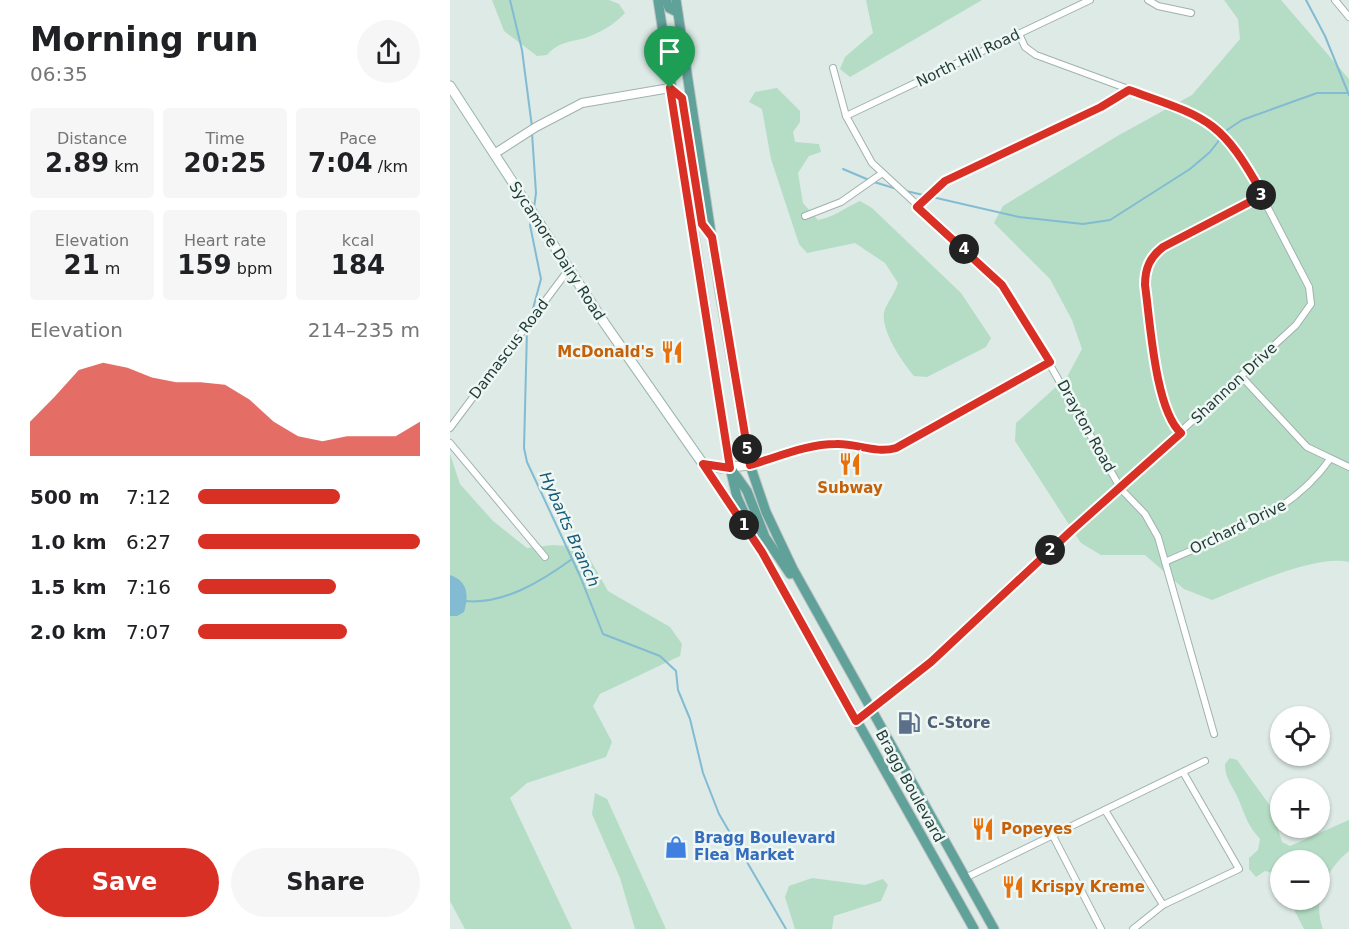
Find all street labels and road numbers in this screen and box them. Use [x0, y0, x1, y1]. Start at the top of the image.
street label: North Hill Road [913, 25, 1023, 91]
street label: Sycamore Dairy Road [505, 178, 609, 324]
street label: Damascus Road [466, 296, 552, 402]
street label: Shannon Drive [1187, 339, 1281, 427]
street label: Drayton Road [1053, 377, 1119, 475]
street label: Orchard Drive [1187, 496, 1289, 558]
street label: Bragg Boulevard [872, 727, 948, 845]

